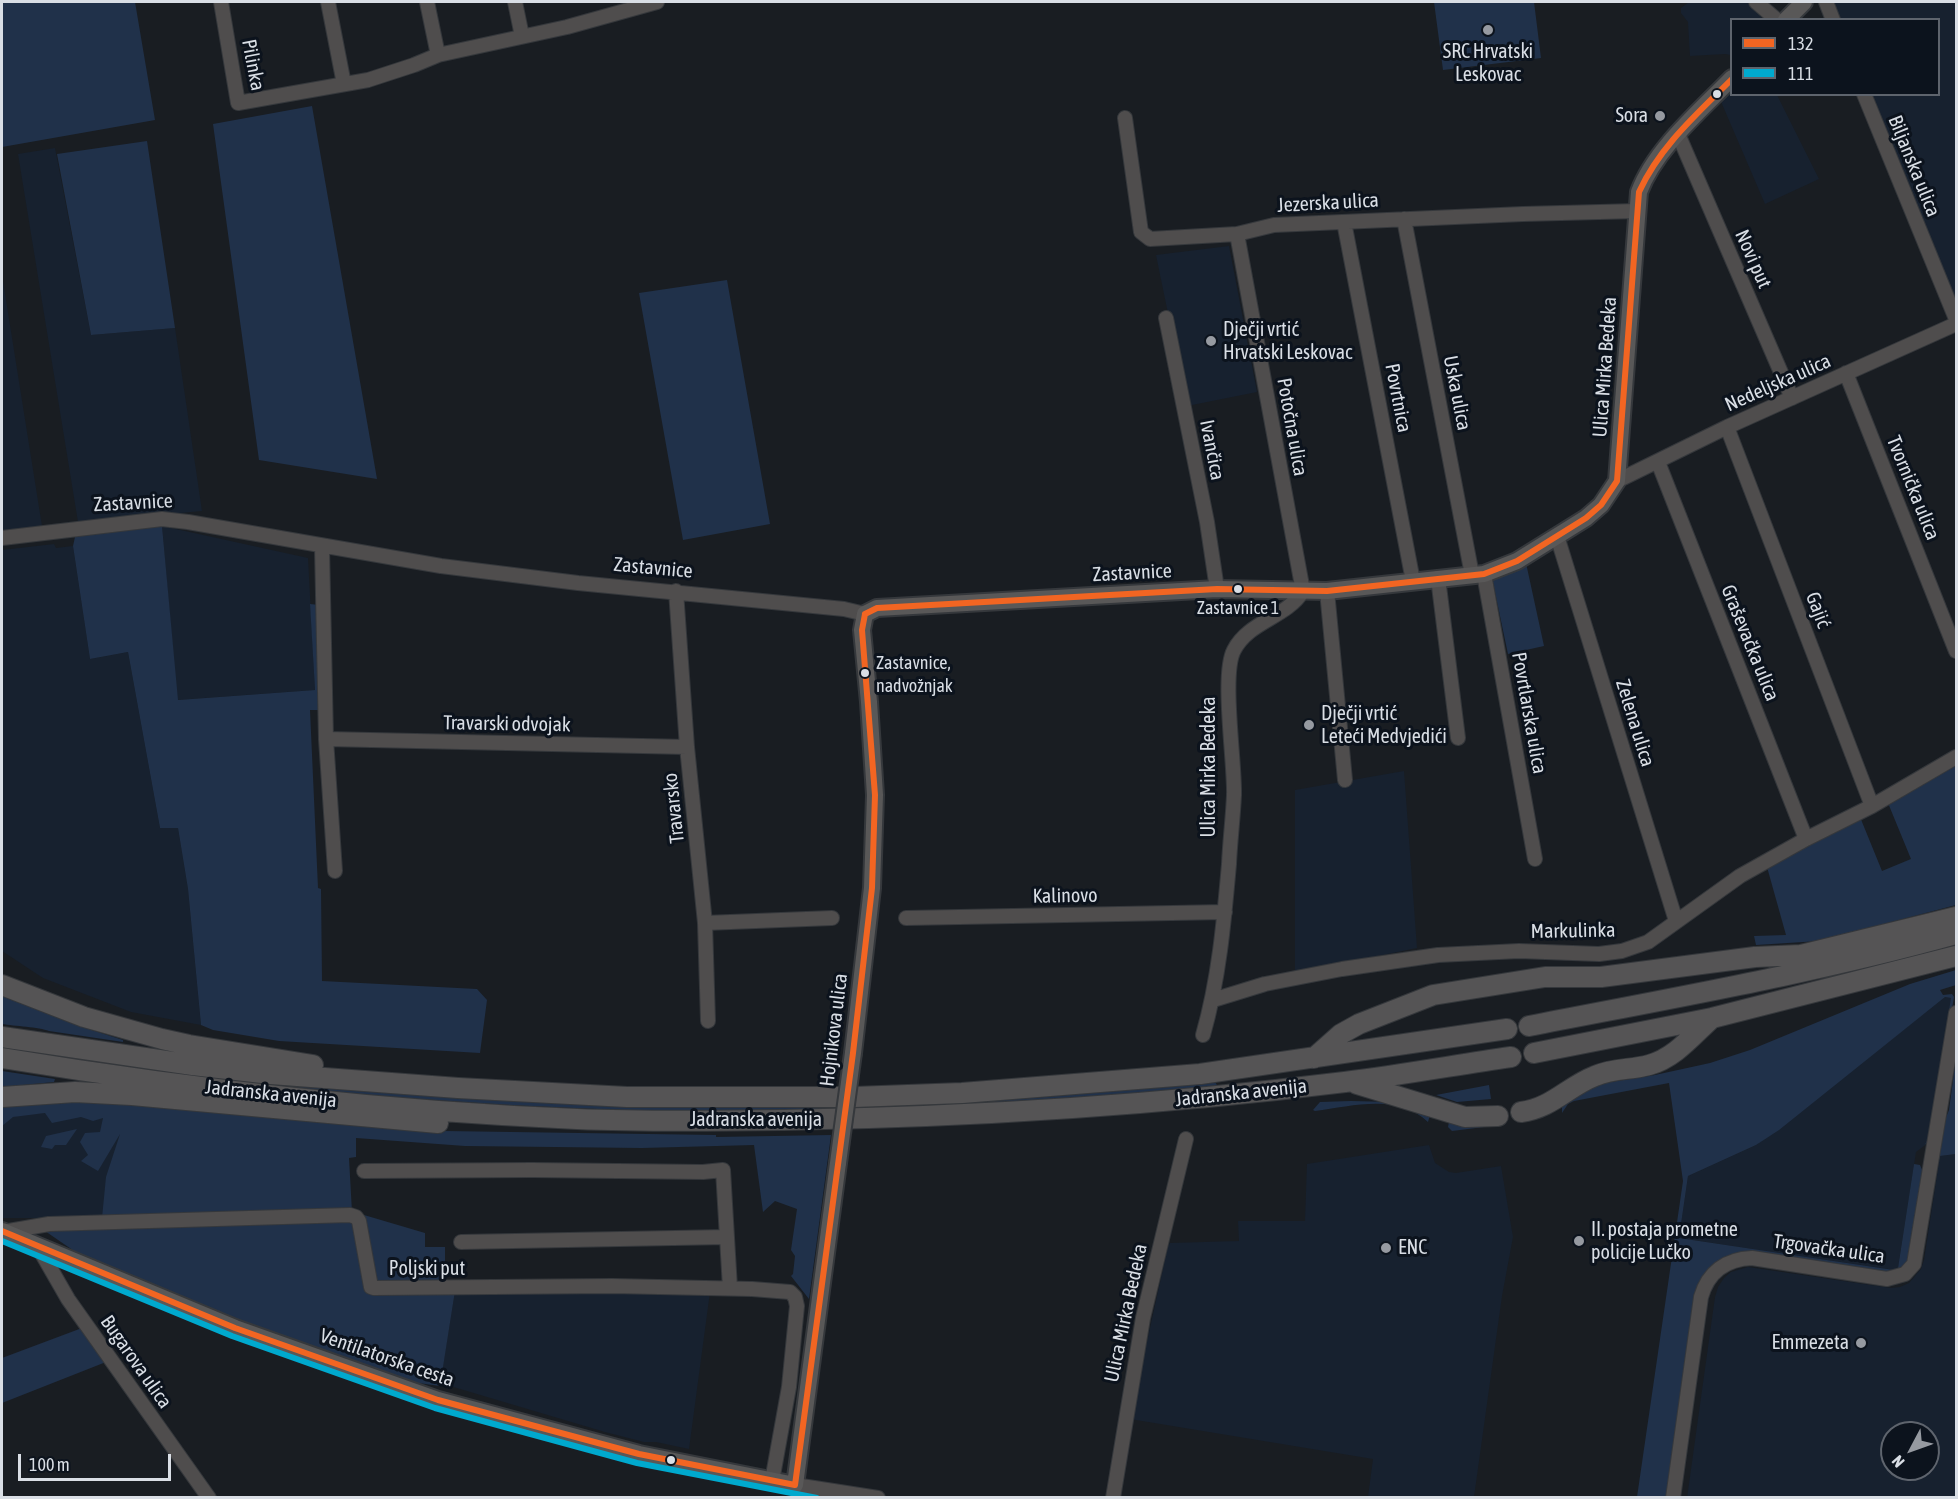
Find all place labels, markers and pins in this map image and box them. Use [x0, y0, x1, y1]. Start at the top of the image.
marker: SRC Hrvatski Leskovac [1481, 23, 1495, 37]
place label: SRC Hrvatski Leskovac [1443, 40, 1533, 87]
unlabelled marker [1711, 88, 1723, 100]
place label: Sora [1615, 104, 1648, 128]
marker: Sora [1653, 109, 1667, 123]
place label: Dječji vrtić Hrvatski Leskovac [1223, 318, 1352, 365]
marker: Dječji vrtić Hrvatski Leskovac [1204, 334, 1218, 348]
marker: Zastavnice 1 [1232, 583, 1244, 595]
place label: Zastavnice 1 [1197, 597, 1279, 619]
place label: Zastavnice, nadvožnjak [876, 652, 953, 694]
marker: Zastavnice, nadvožnjak [859, 667, 871, 679]
place label: Dječji vrtić Leteći Medvjedići [1321, 702, 1447, 749]
marker: Dječji vrtić Leteći Medvjedići [1302, 718, 1316, 732]
place label: II. postaja prometne policije Lučko [1591, 1218, 1738, 1265]
marker: II. postaja prometne policije Lučko [1572, 1234, 1586, 1248]
place label: ENC [1398, 1236, 1427, 1260]
marker: ENC [1379, 1241, 1393, 1255]
place label: Emmezeta [1771, 1331, 1849, 1355]
marker: Emmezeta [1854, 1336, 1868, 1350]
unlabelled marker [665, 1454, 677, 1466]

